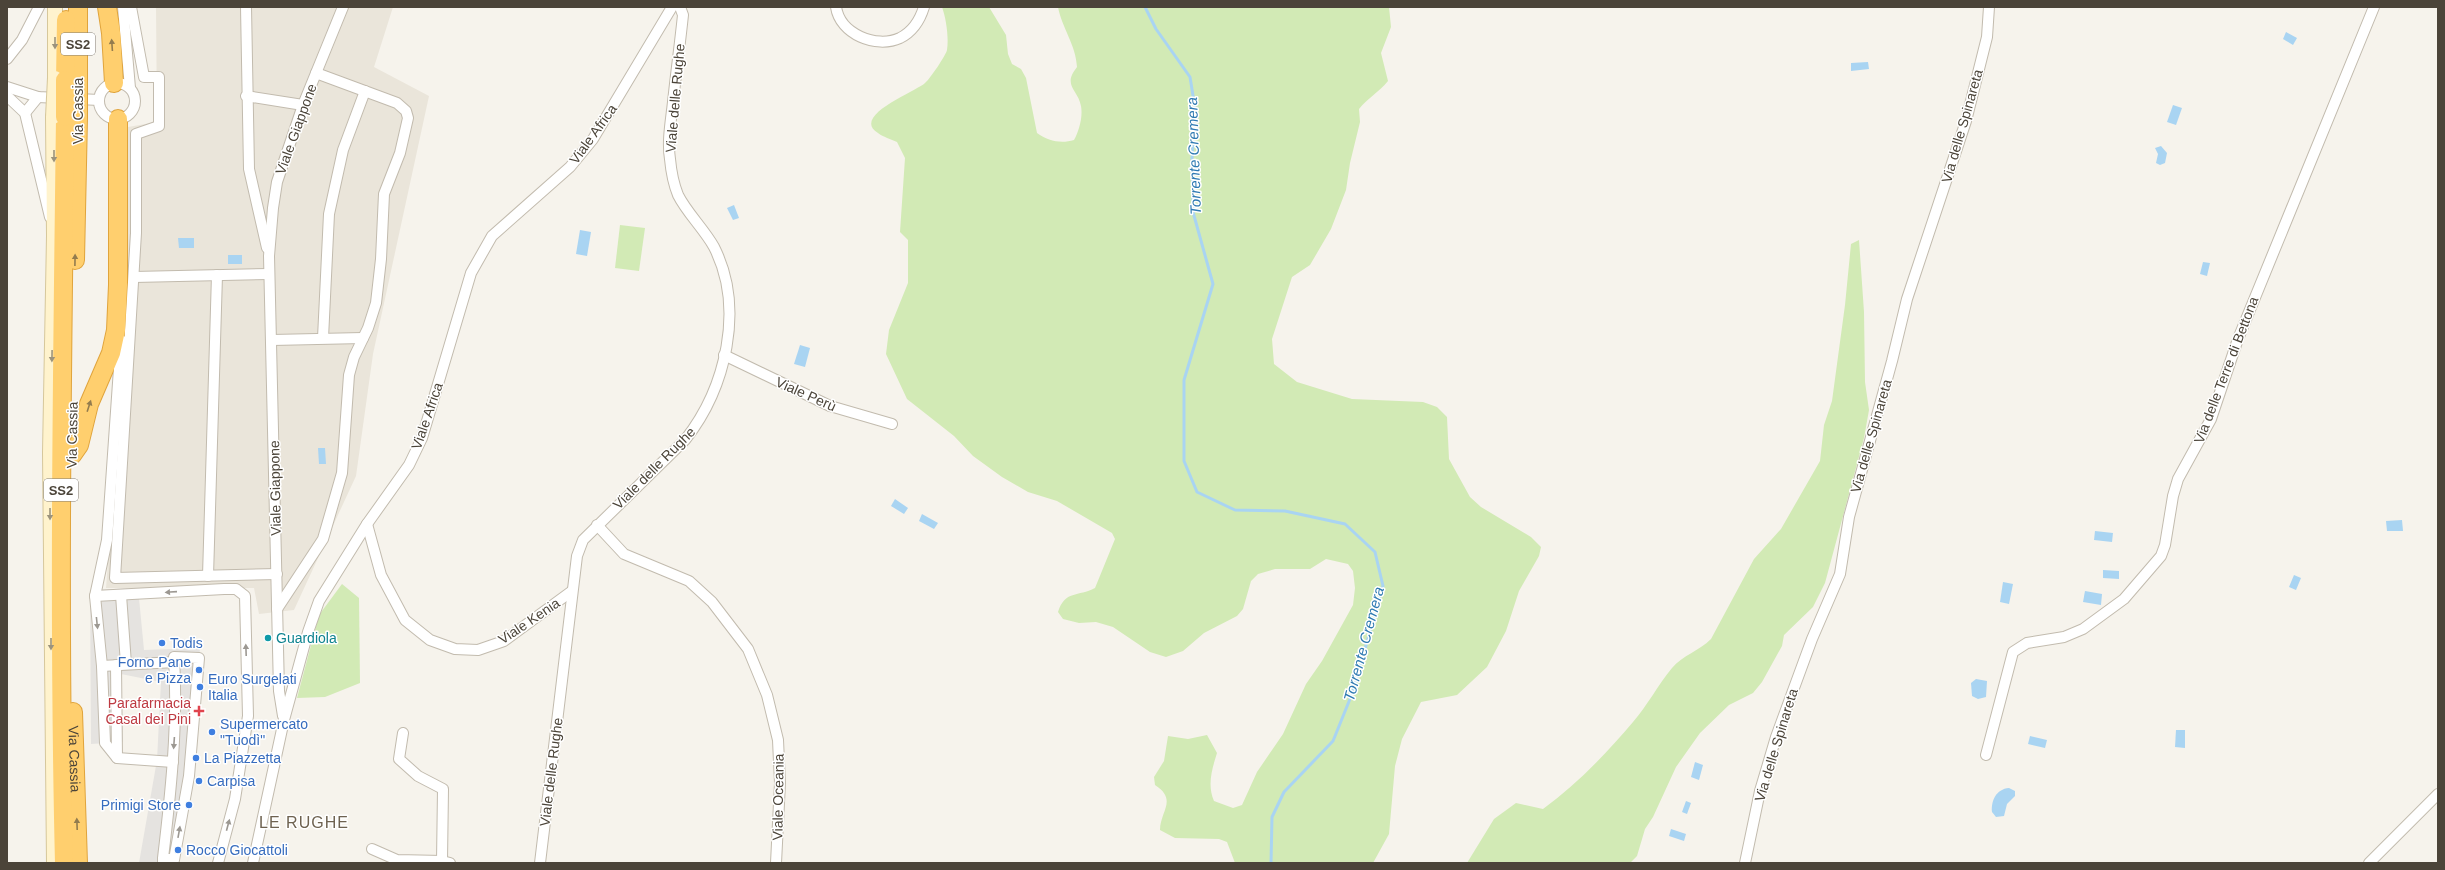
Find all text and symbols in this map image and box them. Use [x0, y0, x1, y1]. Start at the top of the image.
road number: SS2 [61, 33, 95, 55]
one-way arrow [52, 37, 58, 50]
one-way arrow [109, 39, 116, 51]
street label: Viale delle Rughe [662, 43, 688, 153]
street label: Via delle Spinareta [1938, 67, 1986, 185]
street label: Via Cassia [70, 77, 86, 144]
street label: Viale Giappone [272, 81, 320, 177]
water label: Torrente Cremera [1183, 97, 1204, 215]
street label: Viale Africa [566, 101, 620, 167]
one-way arrow [51, 150, 57, 163]
one-way arrow [72, 253, 78, 266]
street label: Via delle Terre di Bettona [2191, 294, 2261, 446]
one-way arrow [49, 350, 55, 363]
street label: Viale Perù [773, 374, 839, 414]
street label: Via delle Spinareta [1847, 377, 1895, 495]
street label: Viale Africa [408, 380, 446, 452]
one-way arrow [87, 400, 93, 412]
street label: Via Cassia [63, 401, 81, 468]
street label: Viale delle Rughe [610, 423, 699, 512]
street label: Viale Giappone [266, 440, 284, 536]
road number: SS2 [44, 479, 78, 501]
one-way arrow [47, 508, 53, 521]
water label: Torrente Cremera [1340, 585, 1387, 703]
one-way arrow [165, 589, 177, 596]
street label: Viale Kenia [495, 595, 563, 647]
one-way arrow [94, 617, 101, 629]
place label: Guardiola [276, 630, 337, 646]
marker: Guardiola [263, 633, 273, 643]
place label: Todis [170, 635, 203, 651]
one-way arrow [48, 638, 54, 651]
marker: Todis [157, 638, 167, 648]
one-way arrow [243, 643, 249, 656]
place label: Forno Pane e Pizza [118, 654, 191, 686]
marker: Forno Pane e Pizza [194, 665, 204, 675]
place label: Euro Surgelati Italia [208, 671, 297, 703]
marker: Euro Surgelati Italia [195, 682, 205, 692]
street label: Via delle Spinareta [1751, 686, 1801, 803]
place label: Parafarmacia Casal dei Pini [105, 695, 191, 727]
marker: Parafarmacia Casal dei Pini [194, 706, 204, 716]
place label: Supermercato "Tuodì" [220, 716, 308, 748]
street label: Viale delle Rughe [536, 716, 566, 827]
street label: Via Cassia [65, 725, 84, 793]
marker: Supermercato "Tuodì" [207, 727, 217, 737]
one-way arrow [171, 737, 178, 749]
place label: La Piazzetta [204, 750, 281, 766]
marker: La Piazzetta [191, 753, 201, 763]
street label: Viale Oceania [769, 753, 787, 841]
place label: Carpisa [207, 773, 255, 789]
marker: Carpisa [194, 776, 204, 786]
place label: Primigi Store [101, 797, 181, 813]
marker: Primigi Store [184, 800, 194, 810]
district label: LE RUGHE [259, 814, 349, 831]
one-way arrow [73, 818, 80, 830]
one-way arrow [225, 819, 231, 831]
one-way arrow [176, 826, 182, 838]
place label: Rocco Giocattoli [186, 842, 288, 858]
marker: Rocco Giocattoli [173, 845, 183, 855]

